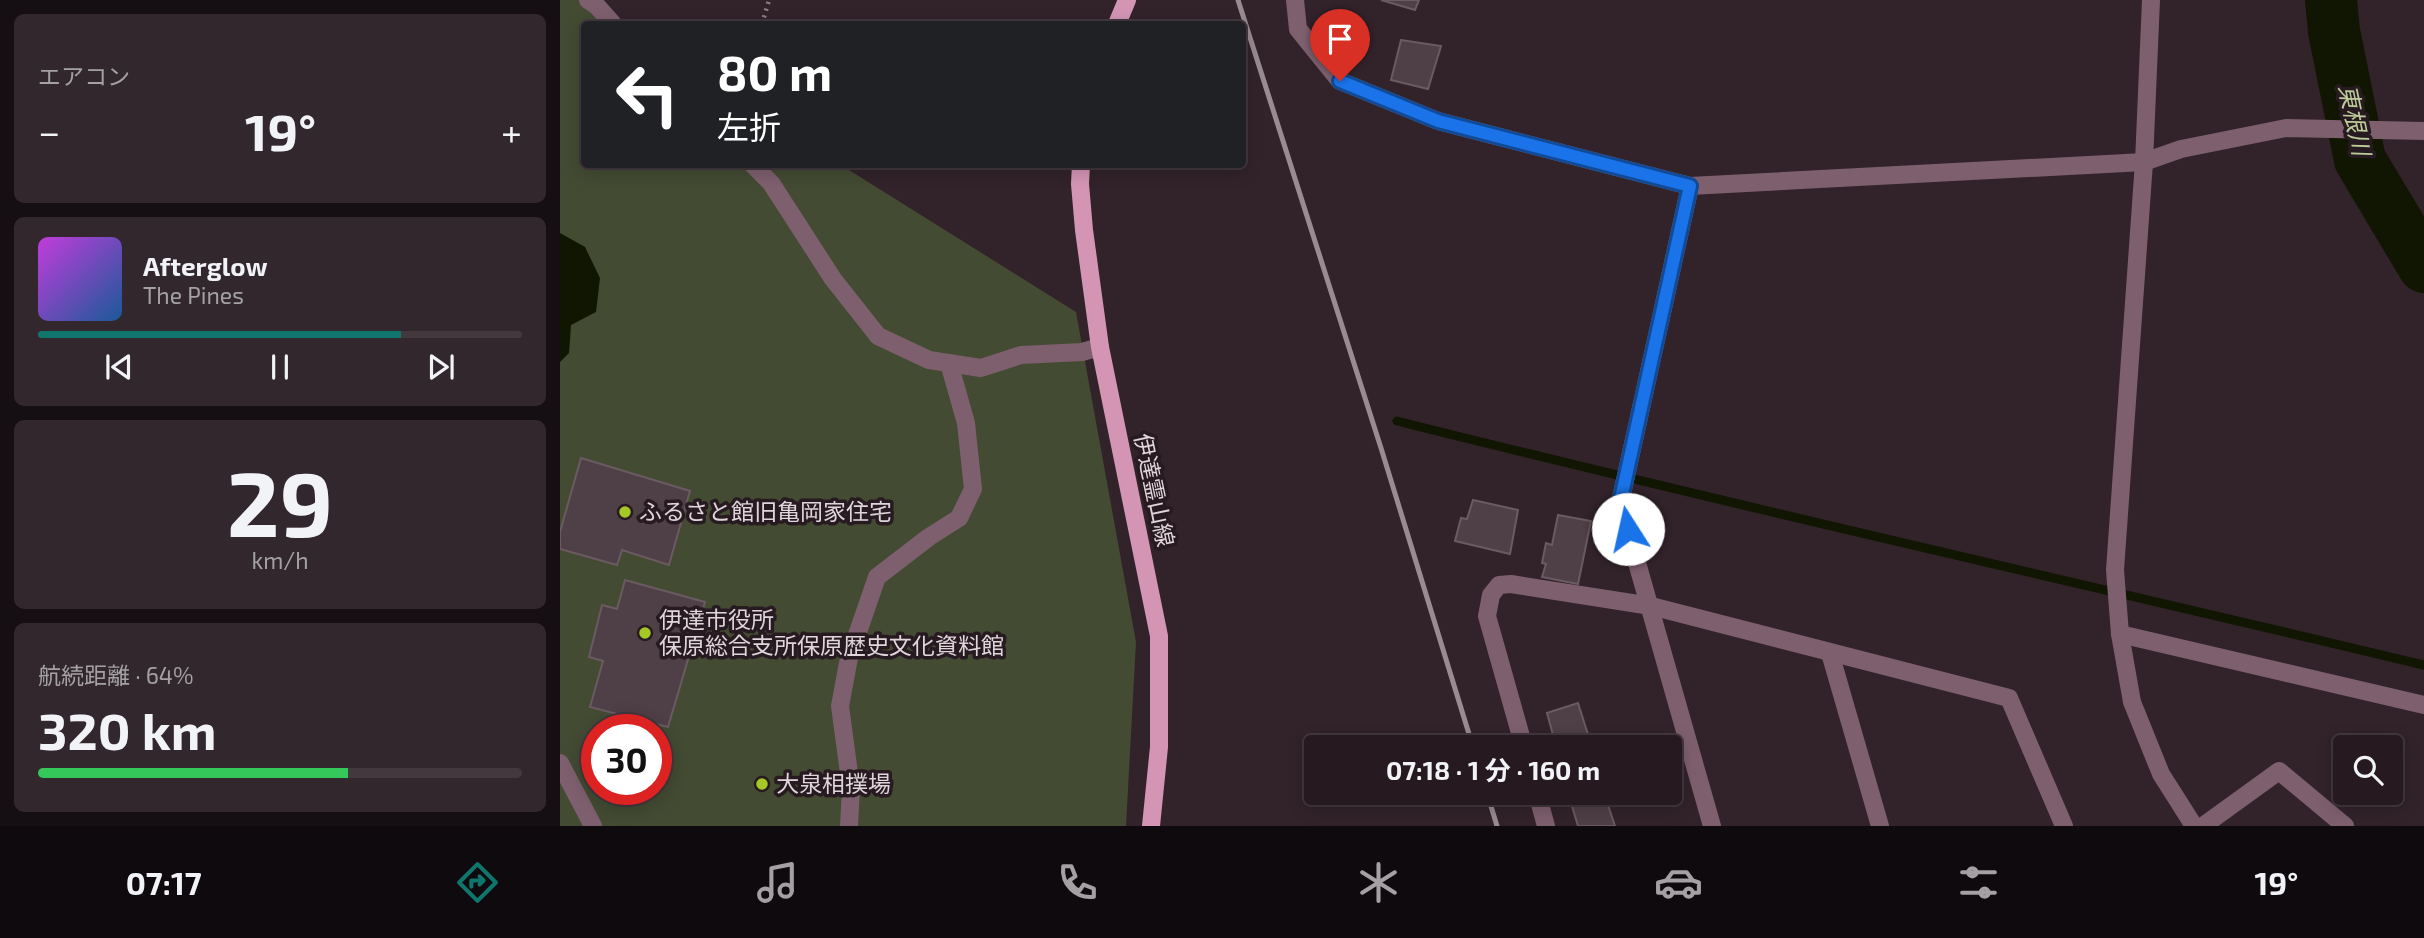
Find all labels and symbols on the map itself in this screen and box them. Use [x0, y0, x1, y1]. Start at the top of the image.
pin [1310, 9, 1370, 81]
water label: 東根川 [2334, 81, 2378, 161]
street label: 伊達霊山線 [1129, 431, 1181, 549]
position arrow [1591, 492, 1665, 566]
place label: ふるさと館旧亀岡家住宅 [639, 497, 892, 525]
marker: ふるさと館旧亀岡家住宅 [617, 504, 633, 520]
place label: 伊達市役所 保原総合支所保原歴史文化資料館 [659, 605, 1004, 659]
marker: 伊達市役所 保原総合支所保原歴史文化資料館 [637, 625, 653, 641]
speed limit sign: 30 [581, 714, 672, 805]
place label: 大泉相撲場 [776, 769, 891, 797]
marker: 大泉相撲場 [754, 776, 770, 792]

